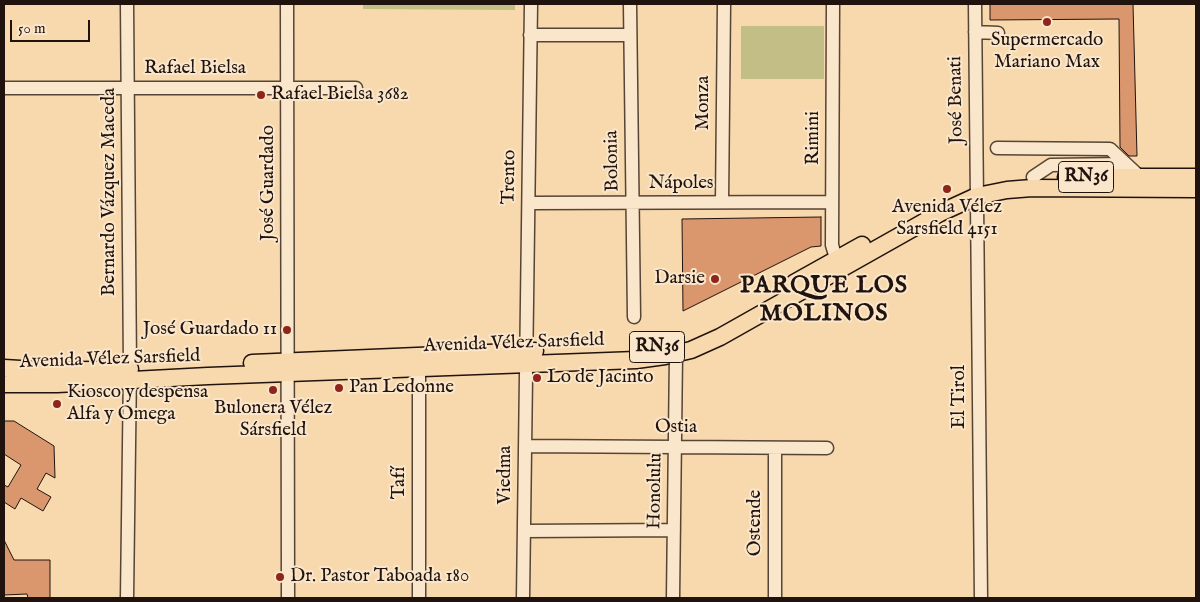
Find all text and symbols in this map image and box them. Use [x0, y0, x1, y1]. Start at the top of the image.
scale bar [12, 10, 92, 42]
marker: Supermercado Mariano Max [1041, 16, 1053, 28]
text: 50 m [18, 19, 46, 38]
place label: Supermercado Mariano Max [991, 30, 1103, 74]
street label: José Benati [945, 56, 969, 144]
street label: Rafael Bielsa [144, 58, 246, 80]
street label: Monza [693, 76, 715, 130]
place label: Rafael Bielsa 3682 [271, 84, 409, 106]
street label: Bernardo Vázquez Maceda [99, 88, 121, 296]
marker: Rafael Bielsa 3682 [255, 89, 267, 101]
street label: Rimini [803, 111, 825, 165]
street label: José Guardado [258, 125, 280, 241]
street label: Bolonia [601, 130, 625, 192]
street label: Trento [498, 149, 522, 205]
road number: RN36 [1058, 162, 1114, 192]
street label: Nápoles [648, 173, 714, 195]
marker: Avenida Vélez Sarsfield 4151 [941, 183, 953, 195]
place label: Avenida Vélez Sarsfield 4151 [892, 197, 1002, 241]
place label: Darsie [654, 268, 705, 290]
marker: Darsie [709, 273, 721, 285]
district label: PARQUE LOS MOLINOS [739, 273, 909, 329]
place label: José Guardado 11 [143, 319, 277, 341]
marker: José Guardado 11 [281, 324, 293, 336]
street label: Avenida Vélez Sarsfield [423, 329, 605, 359]
road number: RN36 [630, 332, 684, 362]
street label: Avenida Vélez Sarsfield [19, 345, 201, 375]
street label: El Tirol [949, 365, 971, 429]
place label: Lo de Jacinto [547, 367, 654, 389]
marker: Lo de Jacinto [531, 372, 543, 384]
place label: Pan Ledonne [349, 377, 454, 399]
place label: Kiosco y despensa Alfa y Omega [67, 382, 208, 426]
marker: Pan Ledonne [333, 382, 345, 394]
marker: Bulonera Vélez Sársfield [267, 384, 279, 396]
marker: Kiosco y despensa Alfa y Omega [51, 398, 63, 410]
place label: Bulonera Vélez Sársfield [214, 398, 332, 442]
street label: Ostia [655, 417, 697, 439]
street label: Viedma [495, 445, 517, 505]
street label: Honolulu [644, 453, 668, 529]
street label: Tafí [389, 467, 411, 499]
street label: Ostende [745, 490, 767, 556]
place label: Dr. Pastor Taboada 180 [290, 566, 469, 588]
marker: Dr. Pastor Taboada 180 [274, 571, 286, 583]

